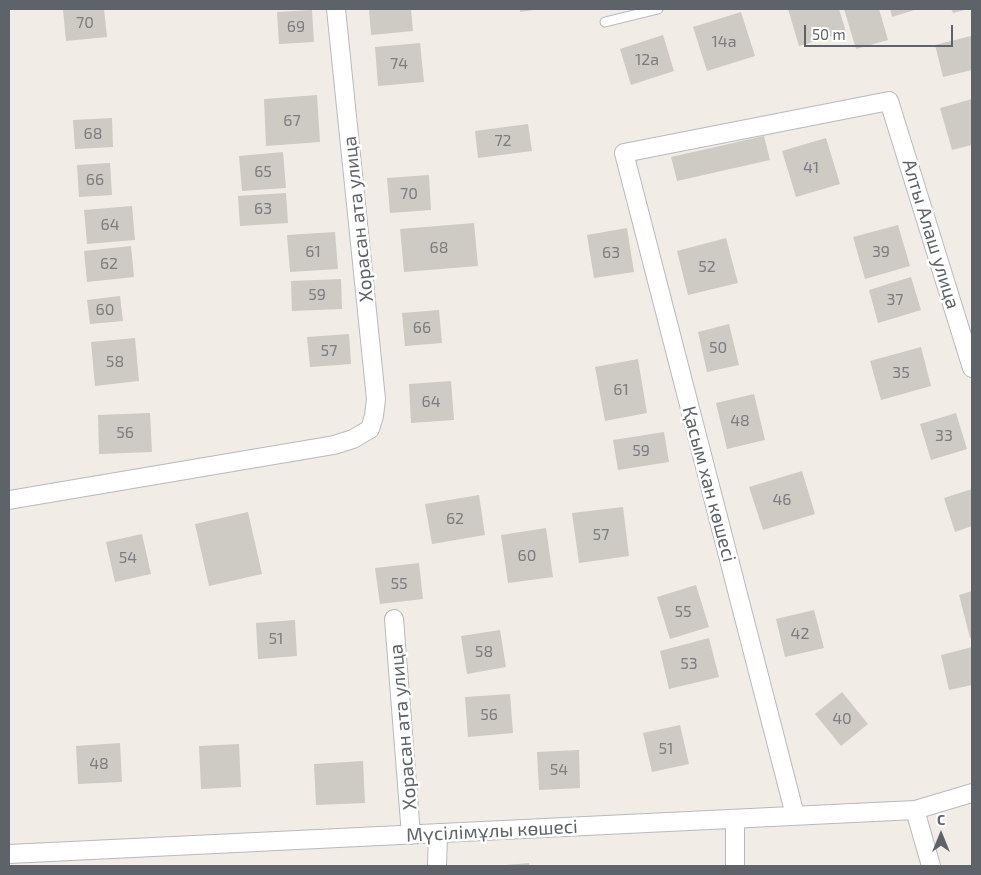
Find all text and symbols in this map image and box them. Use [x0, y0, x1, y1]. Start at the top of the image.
house number: 70 [76, 13, 94, 33]
scale bar [806, 15, 955, 47]
house number: 69 [287, 17, 305, 37]
text: 50 m [812, 25, 846, 43]
house number: 14а [711, 32, 737, 52]
house number: 12а [635, 50, 659, 70]
house number: 74 [390, 54, 408, 74]
house number: 67 [283, 111, 301, 131]
house number: 68 [84, 124, 102, 144]
house number: 72 [494, 131, 512, 151]
street label: Хорасан ата улица [338, 135, 378, 303]
street label: Алты Алаш улица [897, 156, 965, 312]
house number: 41 [803, 158, 819, 178]
house number: 65 [254, 162, 272, 182]
house number: 66 [86, 170, 104, 190]
house number: 70 [400, 184, 418, 204]
house number: 63 [254, 199, 272, 219]
house number: 64 [101, 215, 119, 235]
house number: 68 [430, 238, 448, 258]
house number: 61 [305, 242, 321, 262]
house number: 39 [872, 242, 890, 262]
house number: 63 [602, 243, 620, 263]
house number: 62 [100, 254, 118, 274]
house number: 52 [698, 257, 716, 277]
house number: 59 [308, 285, 326, 305]
house number: 37 [886, 290, 904, 310]
house number: 60 [96, 300, 114, 320]
house number: 66 [413, 318, 431, 338]
house number: 50 [709, 338, 727, 358]
house number: 57 [321, 341, 337, 361]
house number: 58 [106, 352, 124, 372]
house number: 35 [892, 363, 910, 383]
house number: 61 [613, 380, 629, 400]
house number: 64 [422, 392, 440, 412]
street label: Қасым хан көшесі [677, 404, 741, 564]
house number: 48 [730, 411, 750, 431]
house number: 56 [116, 423, 134, 443]
house number: 33 [935, 426, 953, 446]
house number: 59 [632, 441, 650, 461]
house number: 46 [773, 490, 791, 510]
house number: 62 [446, 509, 464, 529]
house number: 57 [593, 525, 609, 545]
house number: 60 [518, 546, 536, 566]
house number: 54 [119, 548, 137, 568]
house number: 55 [390, 574, 408, 594]
house number: 55 [674, 602, 692, 622]
house number: 42 [791, 624, 809, 644]
house number: 51 [269, 629, 283, 649]
house number: 58 [475, 642, 493, 662]
street label: Хорасан ата улица [384, 643, 422, 811]
house number: 53 [680, 654, 698, 674]
house number: 56 [480, 705, 498, 725]
house number: 40 [832, 709, 852, 729]
house number: 51 [659, 739, 673, 759]
house number: 48 [89, 754, 109, 774]
house number: 54 [550, 760, 568, 780]
north arrow [916, 810, 966, 860]
text: С [937, 811, 945, 828]
street label: Мүсілімұлы көшесі [406, 815, 578, 847]

